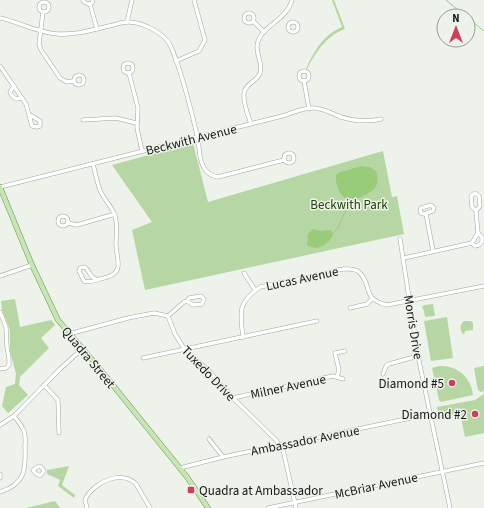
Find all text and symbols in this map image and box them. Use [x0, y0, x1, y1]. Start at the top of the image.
north arrow [436, 8, 476, 48]
text: N [452, 11, 460, 26]
street label: Beckwith Avenue [144, 120, 239, 160]
park label: Beckwith Park [310, 196, 388, 214]
street label: Lucas Avenue [264, 263, 340, 295]
street label: Morris Drive [399, 294, 427, 361]
street label: Quadra Street [57, 323, 120, 393]
street label: Tuxedo Drive [177, 342, 239, 405]
street label: Milner Avenue [249, 370, 328, 404]
place label: Diamond #5 [379, 375, 444, 393]
marker: Diamond #5 [447, 378, 457, 388]
place label: Diamond #2 [402, 406, 467, 424]
marker: Diamond #2 [470, 409, 480, 419]
street label: Ambassador Avenue [249, 422, 361, 460]
street label: McBriar Avenue [333, 468, 419, 504]
place label: Quadra at Ambassador [199, 482, 323, 500]
marker: Quadra at Ambassador [186, 485, 196, 495]

